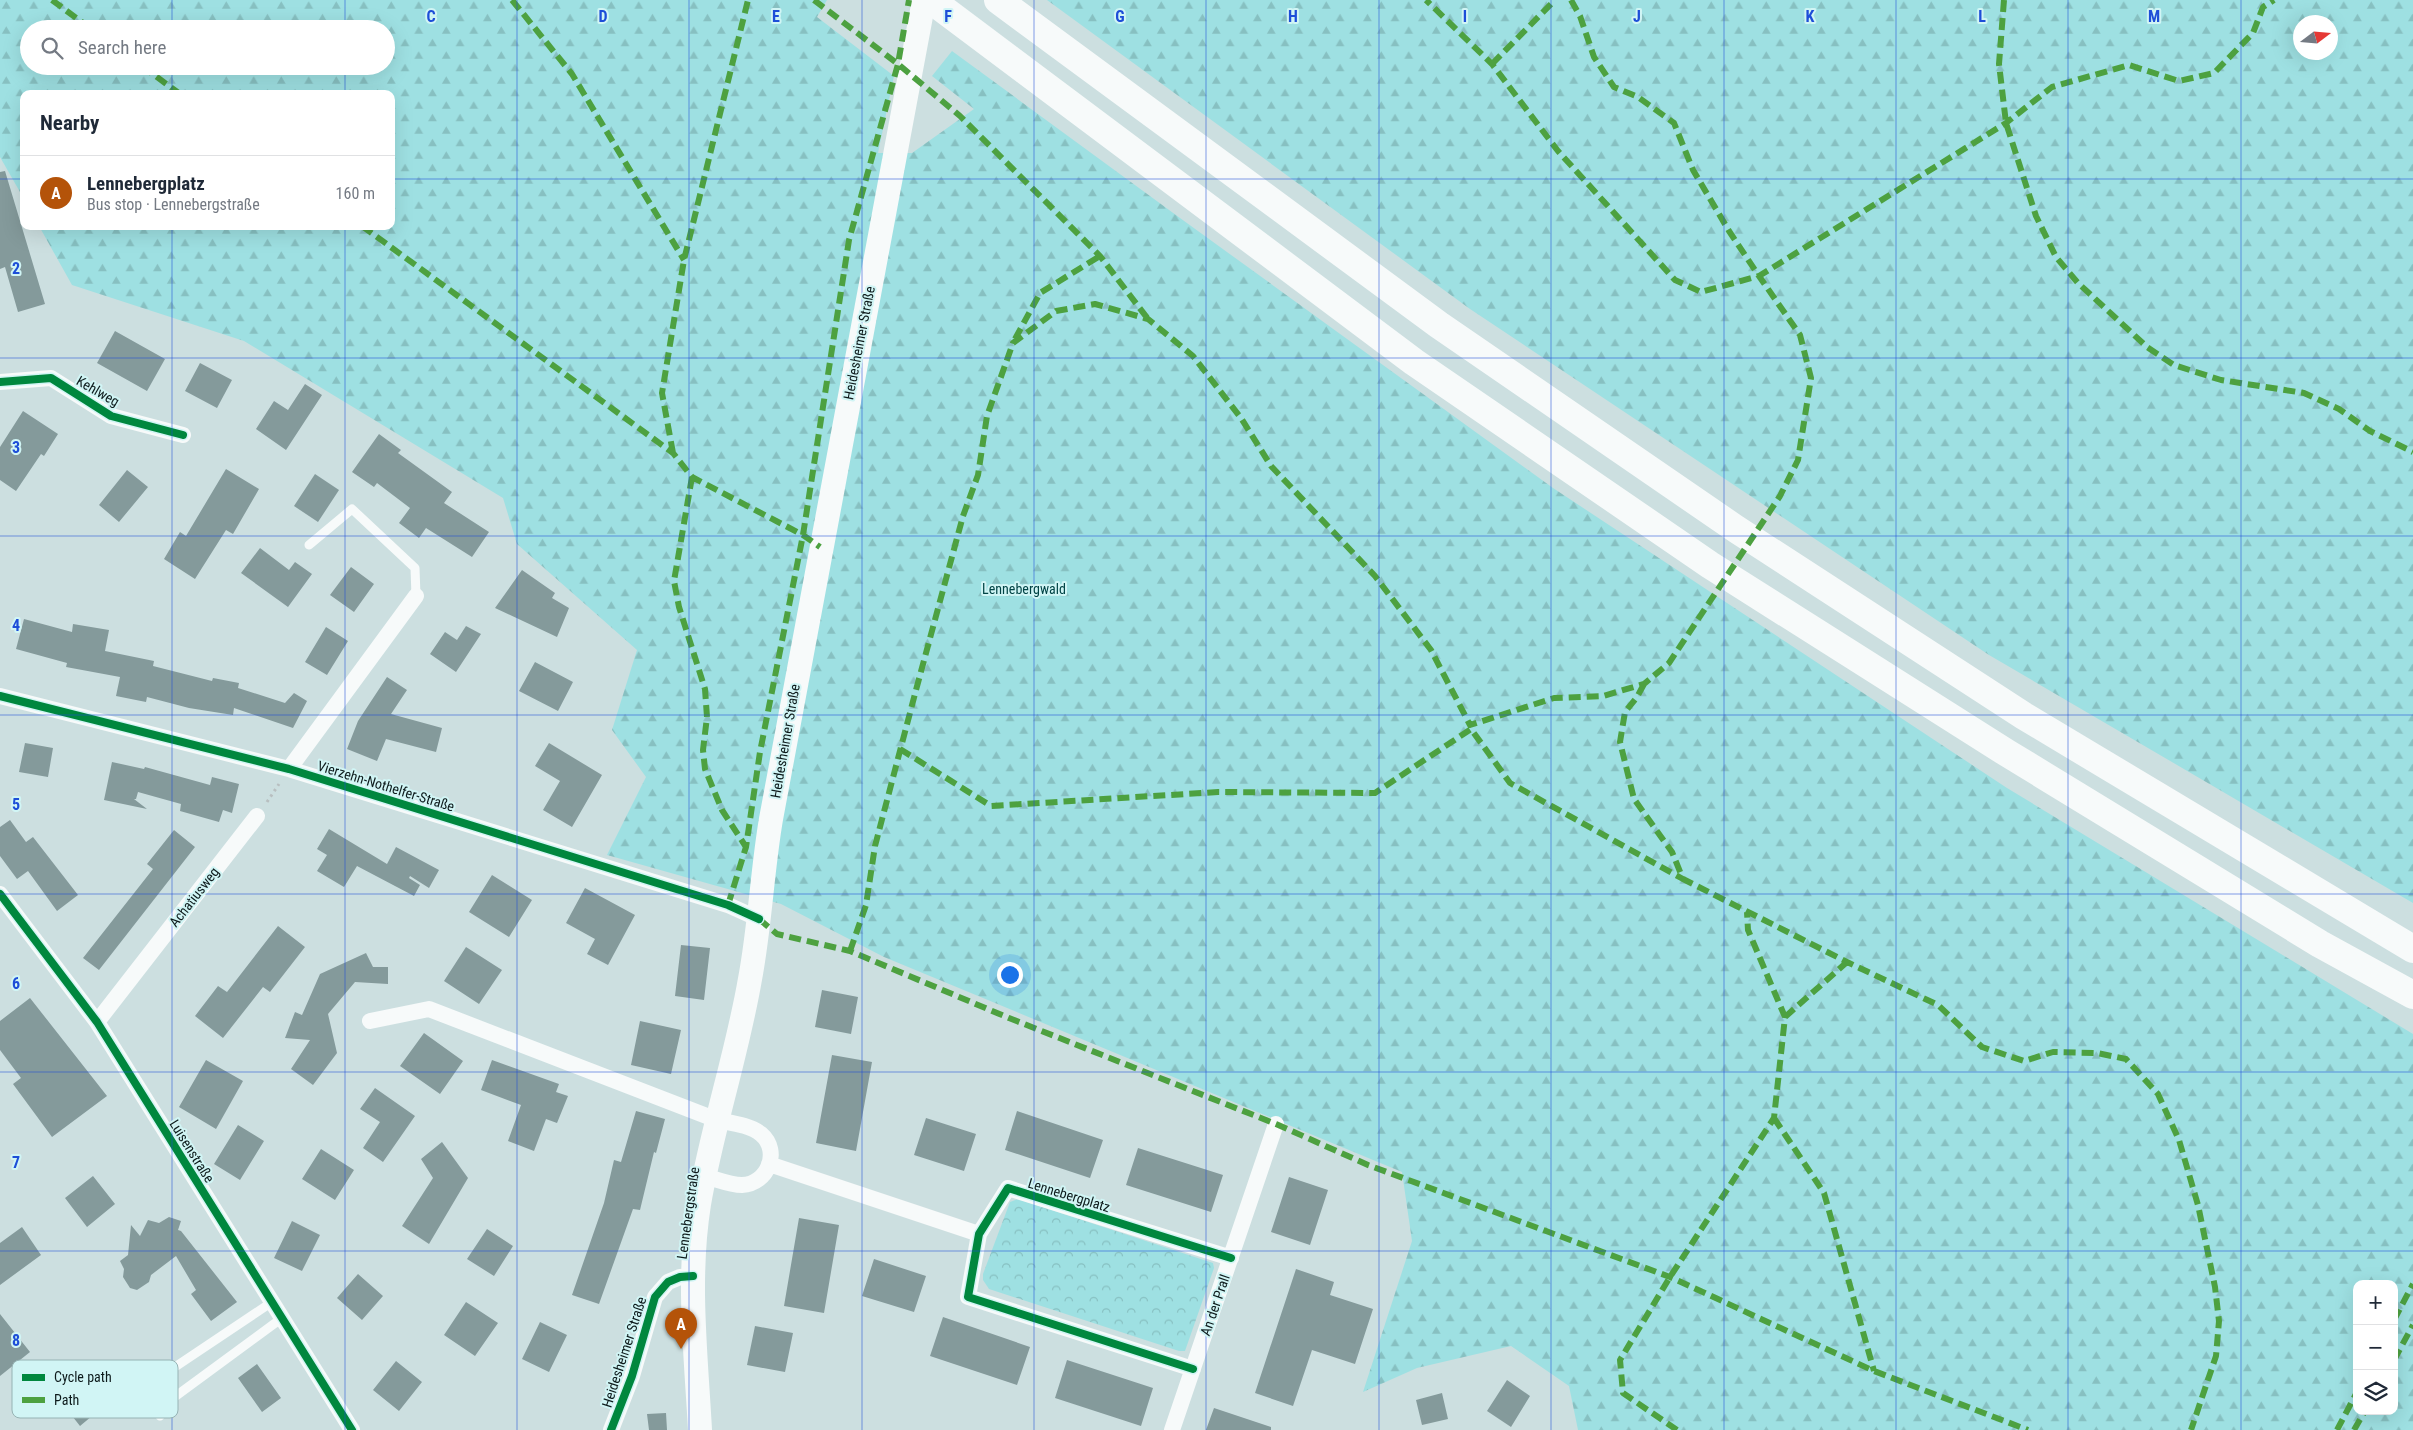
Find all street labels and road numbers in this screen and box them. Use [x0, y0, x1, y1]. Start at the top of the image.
street label: Heidesheimer Straße [840, 284, 878, 401]
street label: Kehlweg [74, 372, 122, 410]
street label: Heidesheimer Straße [767, 682, 803, 799]
street label: Vierzehn-Nothelfer-Straße [316, 758, 457, 815]
street label: Achatiusweg [166, 864, 222, 930]
street label: Luisenstraße [166, 1117, 218, 1186]
street label: Lennebergstraße [674, 1165, 702, 1260]
street label: Lennebergplatz [1026, 1175, 1112, 1215]
street label: An der Prall [1197, 1272, 1233, 1338]
street label: Heidesheimer Straße [599, 1294, 650, 1409]

